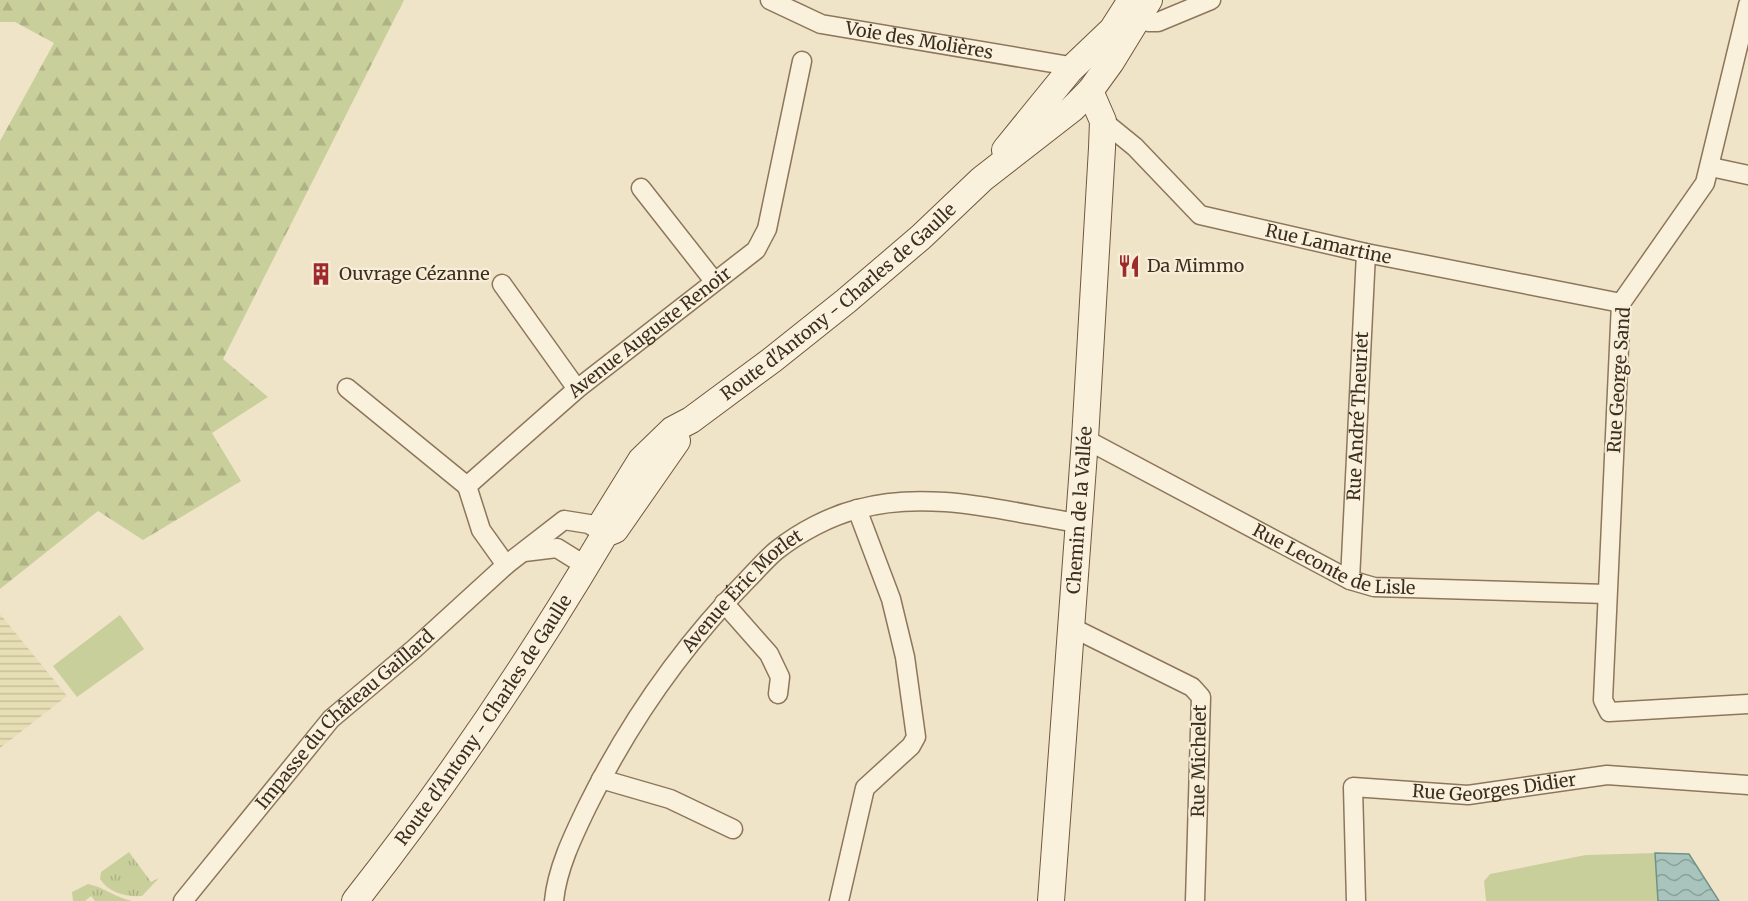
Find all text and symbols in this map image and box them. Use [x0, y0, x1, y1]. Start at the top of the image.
street label: Voie des Molières [843, 16, 995, 64]
street label: Route d'Antony - Charles de Gaulle [716, 198, 960, 405]
street label: Rue Lamartine [1263, 218, 1394, 269]
restaurant icon: Da Mimmo [1116, 253, 1142, 279]
place label: Da Mimmo [1147, 254, 1244, 277]
building icon: Ouvrage Cézanne [308, 261, 334, 287]
place label: Ouvrage Cézanne [339, 262, 490, 285]
street label: Avenue Auguste Renoir [562, 262, 736, 403]
street label: Rue George Sand [1602, 306, 1635, 454]
street label: Rue André Theuriet [1342, 331, 1373, 501]
street label: Chemin de la Vallée [1062, 425, 1097, 595]
street label: Rue Leconte de Lisle [1249, 518, 1416, 599]
street label: Avenue Éric Morlet [676, 524, 806, 657]
street label: Route d'Antony - Charles de Gaulle [390, 590, 576, 850]
street label: Impasse du Château Gaillard [250, 624, 439, 814]
street label: Rue Michelet [1186, 704, 1211, 818]
street label: Rue Georges Didier [1411, 768, 1578, 806]

